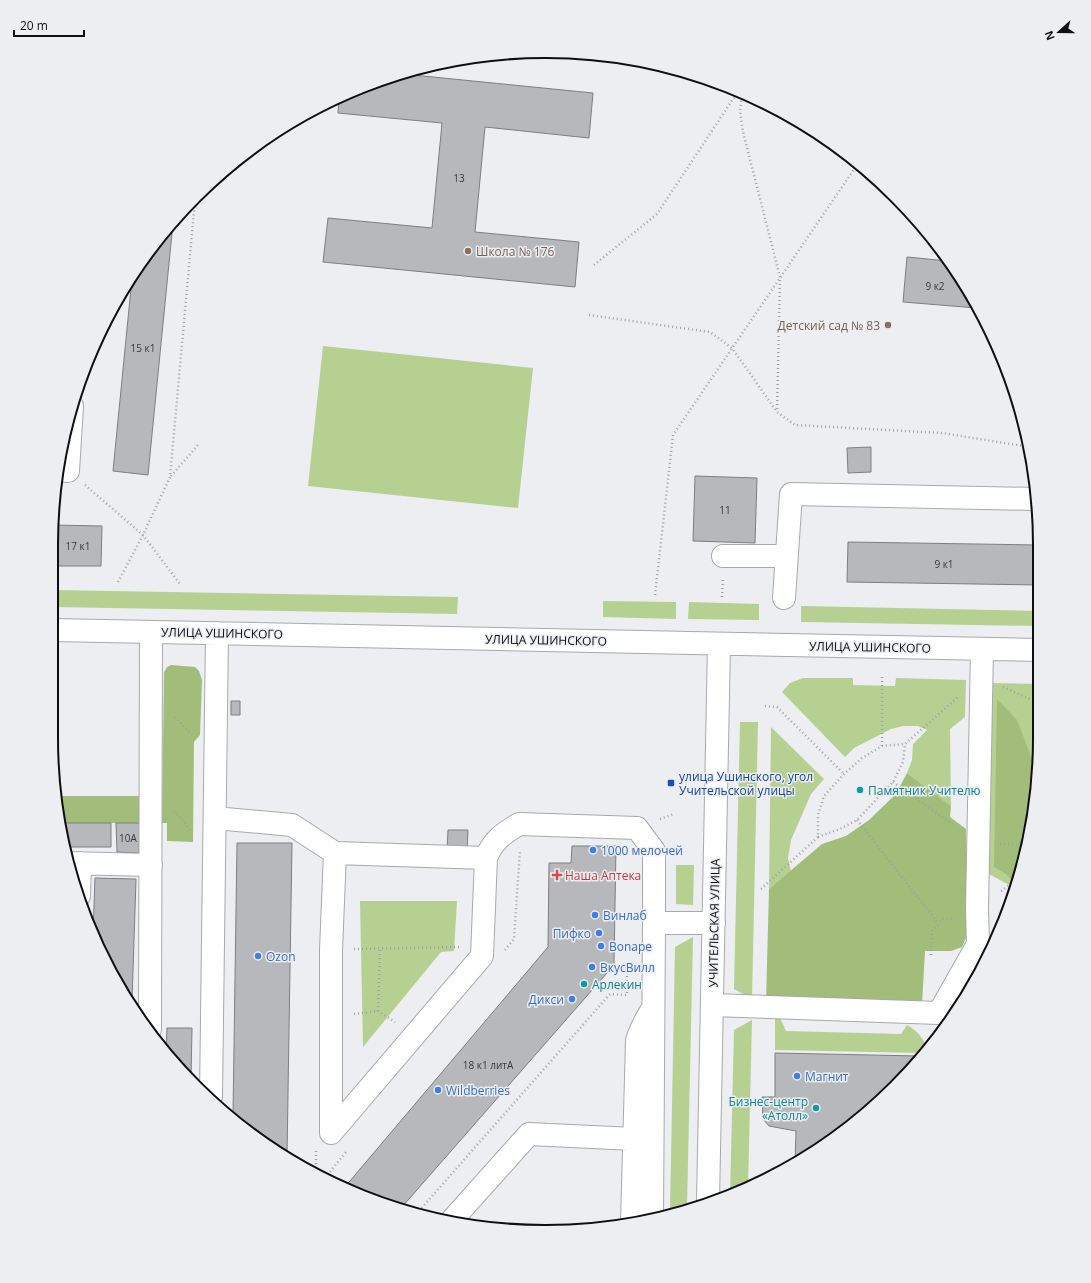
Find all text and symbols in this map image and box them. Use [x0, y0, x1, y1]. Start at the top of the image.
scale bar [14, 12, 84, 38]
north arrow [1039, 12, 1079, 52]
text: 20 m [20, 17, 48, 34]
text: N [1041, 29, 1058, 43]
house number: 13 [453, 171, 465, 185]
place label: Школа № 176 [476, 243, 555, 260]
marker: Школа № 176 [463, 246, 473, 256]
house number: 9 к2 [925, 279, 945, 293]
place label: Детский сад № 83 [778, 317, 880, 334]
marker: Детский сад № 83 [883, 320, 893, 330]
house number: 15 к1 [131, 341, 155, 355]
house number: 11 [719, 503, 731, 517]
house number: 17 к1 [66, 539, 90, 553]
house number: 9 к1 [934, 557, 954, 571]
street label: УЛИЦА УШИНСКОГО [161, 623, 283, 643]
street label: УЛИЦА УШИНСКОГО [485, 630, 607, 650]
street label: УЛИЦА УШИНСКОГО [809, 637, 931, 657]
place label: улица Ушинского, угол Учительской улицы [679, 768, 813, 799]
marker: улица Ушинского, угол Учительской улицы [666, 778, 676, 788]
place label: Памятник Учителю [868, 782, 981, 799]
marker: Памятник Учителю [855, 785, 865, 795]
house number: 10А [119, 831, 138, 845]
place label: 1000 мелочей [601, 842, 683, 859]
marker: 1000 мелочей [588, 845, 598, 855]
street label: УЧИТЕЛЬСКАЯ УЛИЦА [704, 858, 724, 988]
place label: Наша Аптека [565, 867, 641, 884]
marker: Наша Аптека [552, 870, 562, 880]
place label: Винлаб [603, 907, 647, 924]
marker: Винлаб [590, 910, 600, 920]
place label: Пифко [553, 925, 591, 942]
marker: Пифко [594, 928, 604, 938]
place label: Bonape [609, 938, 652, 955]
marker: Bonape [596, 941, 606, 951]
place label: Ozon [266, 948, 296, 965]
marker: Ozon [253, 951, 263, 961]
place label: ВкусВилл [600, 959, 655, 976]
marker: ВкусВилл [587, 962, 597, 972]
place label: Арлекин [592, 976, 642, 993]
marker: Арлекин [579, 979, 589, 989]
place label: Дикси [529, 991, 564, 1008]
marker: Дикси [567, 994, 577, 1004]
house number: 18 к1 литА [463, 1058, 514, 1072]
place label: Магнит [805, 1068, 849, 1085]
marker: Магнит [792, 1071, 802, 1081]
place label: Wildberries [446, 1082, 510, 1099]
marker: Wildberries [433, 1085, 443, 1095]
place label: Бизнес-центр «Атолл» [728, 1093, 808, 1124]
marker: Бизнес-центр «Атолл» [811, 1103, 821, 1113]

